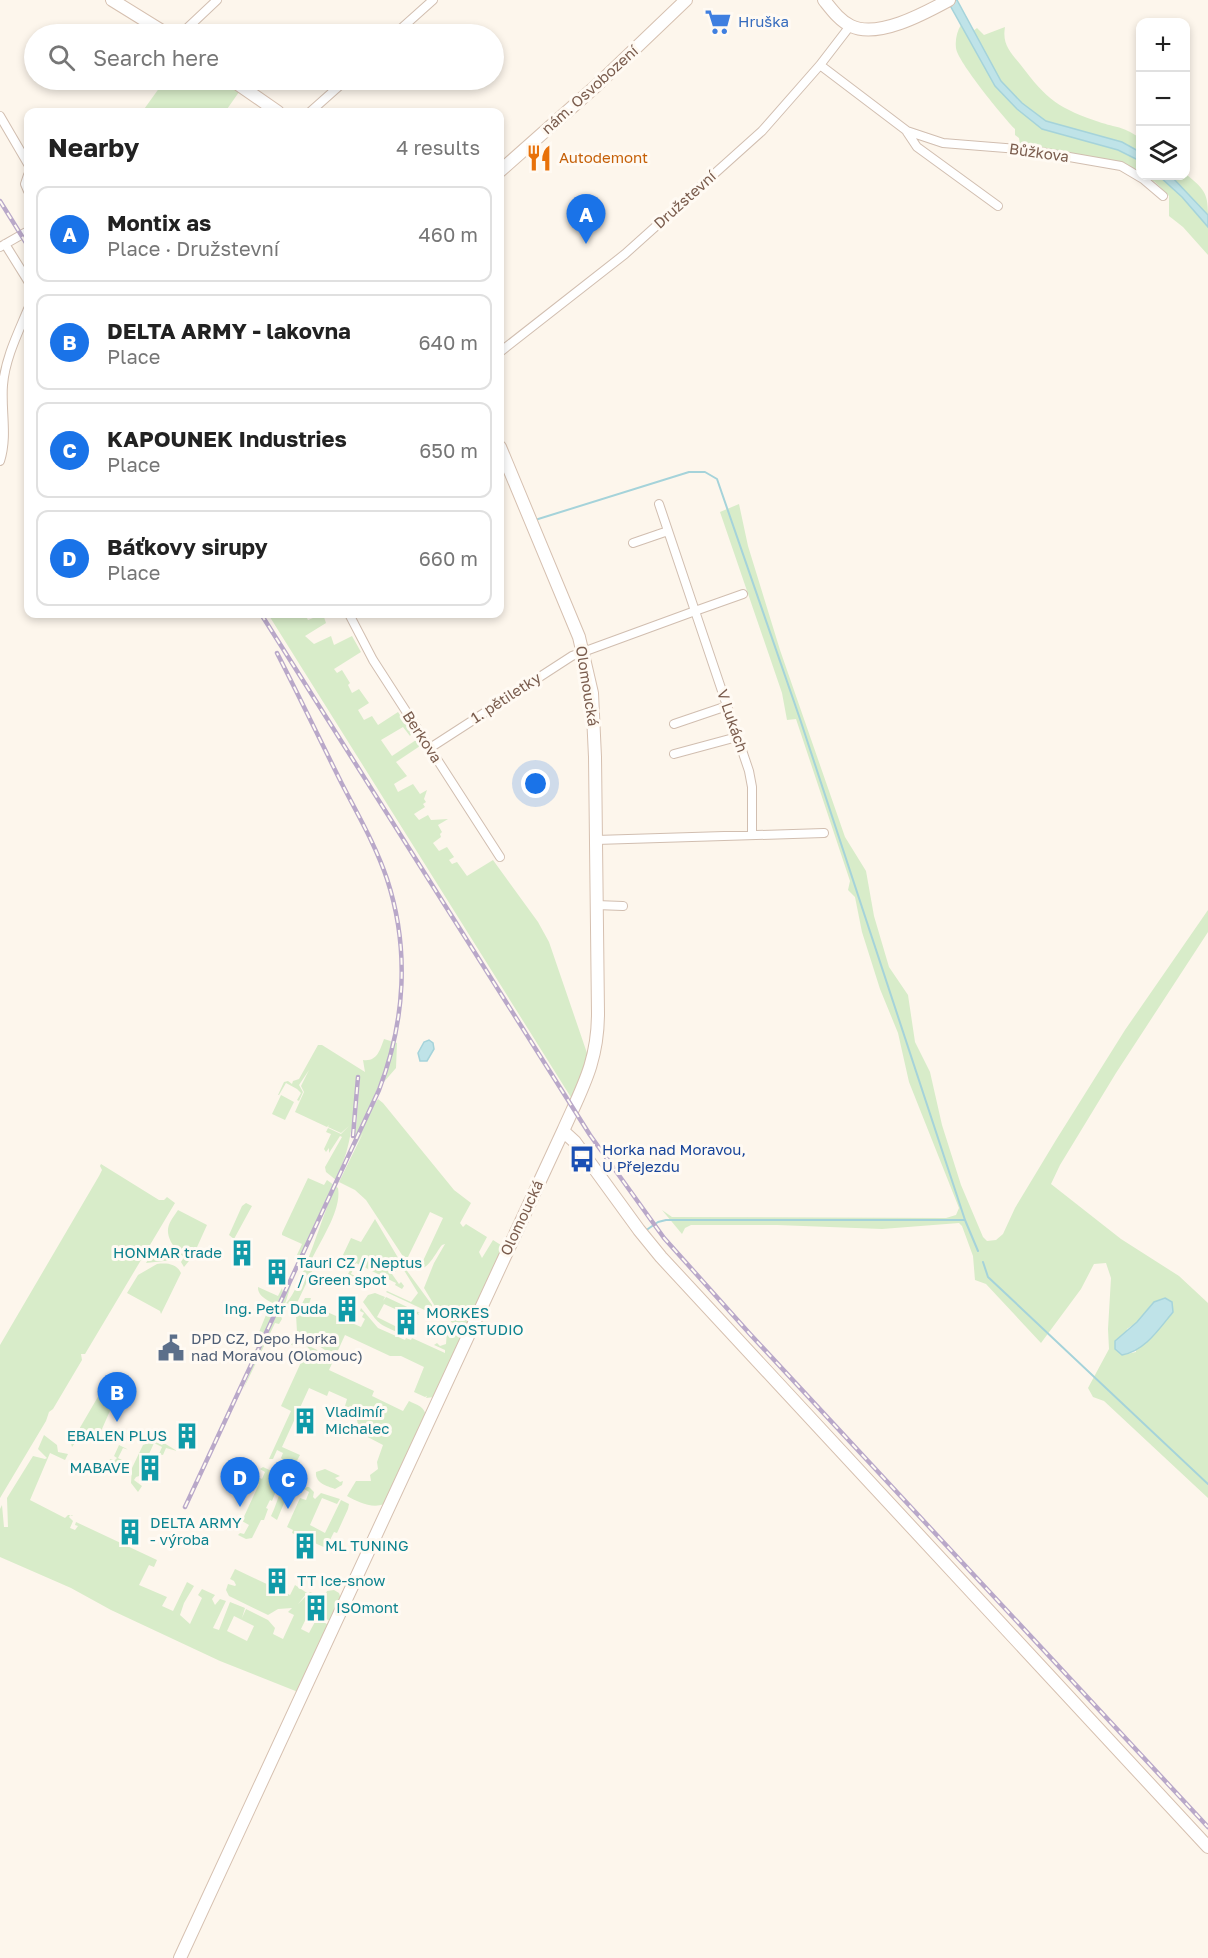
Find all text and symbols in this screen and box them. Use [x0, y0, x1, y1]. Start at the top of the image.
supermarket icon: Hruška [703, 7, 733, 37]
place label: Hruška [738, 12, 789, 30]
map controls [1136, 18, 1190, 180]
button: + [1136, 18, 1190, 72]
search box [24, 24, 504, 90]
icon: search [45, 41, 78, 74]
street label: nám. Osvobození [538, 41, 642, 137]
text: Search here [93, 44, 219, 71]
button: − [1136, 72, 1190, 126]
button: layers [1136, 126, 1190, 180]
text: Nearby [48, 132, 139, 163]
text: 4 results [396, 135, 480, 159]
street label: Bůžkova [1008, 139, 1070, 165]
restaurant icon: Autodemont [524, 143, 554, 173]
place label: Autodemont [559, 148, 648, 166]
street label: Družstevní [650, 166, 720, 232]
pin: A [566, 194, 606, 244]
text: Montix as [107, 209, 211, 236]
text: A [62, 222, 77, 246]
text: 460 m [419, 222, 478, 246]
text: Place · Družstevní [107, 236, 279, 260]
text: DELTA ARMY - lakovna [107, 317, 351, 344]
text: B [62, 330, 77, 354]
text: 640 m [419, 330, 478, 354]
text: Place [107, 344, 160, 368]
text: KAPOUNEK Industries [107, 425, 347, 452]
text: C [62, 438, 77, 462]
text: 650 m [419, 438, 478, 462]
text: Place [107, 452, 160, 476]
text: Báťkovy sirupy [107, 533, 268, 560]
text: D [62, 546, 77, 570]
text: 660 m [419, 546, 478, 570]
text: Place [107, 560, 160, 584]
street label: Olomoucká [573, 644, 603, 727]
street label: 1. pětiletky [467, 668, 544, 726]
street label: V Lukách [714, 687, 752, 754]
street label: Berkova [400, 707, 446, 766]
your location [521, 769, 550, 798]
place label: Horka nad Moravou, U Přejezdu [602, 1140, 746, 1175]
bus stop icon: Horka nad Moravou, U Přejezdu [567, 1144, 597, 1174]
street label: Olomoucká [496, 1177, 546, 1258]
building icon: HONMAR trade [227, 1238, 257, 1268]
place label: HONMAR trade [113, 1243, 222, 1261]
place label: Tauri CZ / Neptus / Green spot [297, 1253, 422, 1288]
building icon: Tauri CZ / Neptus / Green spot [262, 1257, 292, 1287]
building icon: Ing. Petr Duda [332, 1294, 362, 1324]
place label: Ing. Petr Duda [224, 1299, 327, 1317]
place label: MORKES KOVOSTUDIO [426, 1303, 524, 1338]
building icon: MORKES KOVOSTUDIO [391, 1307, 421, 1337]
place label: DPD CZ, Depo Horka nad Moravou (Olomouc) [191, 1329, 363, 1364]
public building icon: DPD CZ, Depo Horka nad Moravou (Olomouc) [156, 1333, 186, 1363]
pin: B [98, 1372, 136, 1422]
place label: Vladimír Michalec [325, 1402, 389, 1437]
building icon: Vladimír Michalec [290, 1406, 320, 1436]
building icon: EBALEN PLUS [172, 1421, 202, 1451]
place label: EBALEN PLUS [67, 1426, 167, 1444]
building icon: MABAVE [135, 1453, 165, 1483]
place label: MABAVE [69, 1458, 130, 1476]
pin: D [220, 1458, 260, 1507]
pin: C [268, 1460, 308, 1509]
place label: DELTA ARMY - výroba [150, 1513, 242, 1548]
building icon: DELTA ARMY - výroba [115, 1517, 145, 1547]
building icon: ML TUNING [290, 1531, 320, 1561]
place label: ML TUNING [325, 1536, 409, 1554]
building icon: TT Ice-snow [262, 1566, 292, 1596]
place label: TT Ice-snow [297, 1571, 385, 1589]
building icon: ISOmont [301, 1593, 331, 1623]
place label: ISOmont [336, 1598, 399, 1616]

